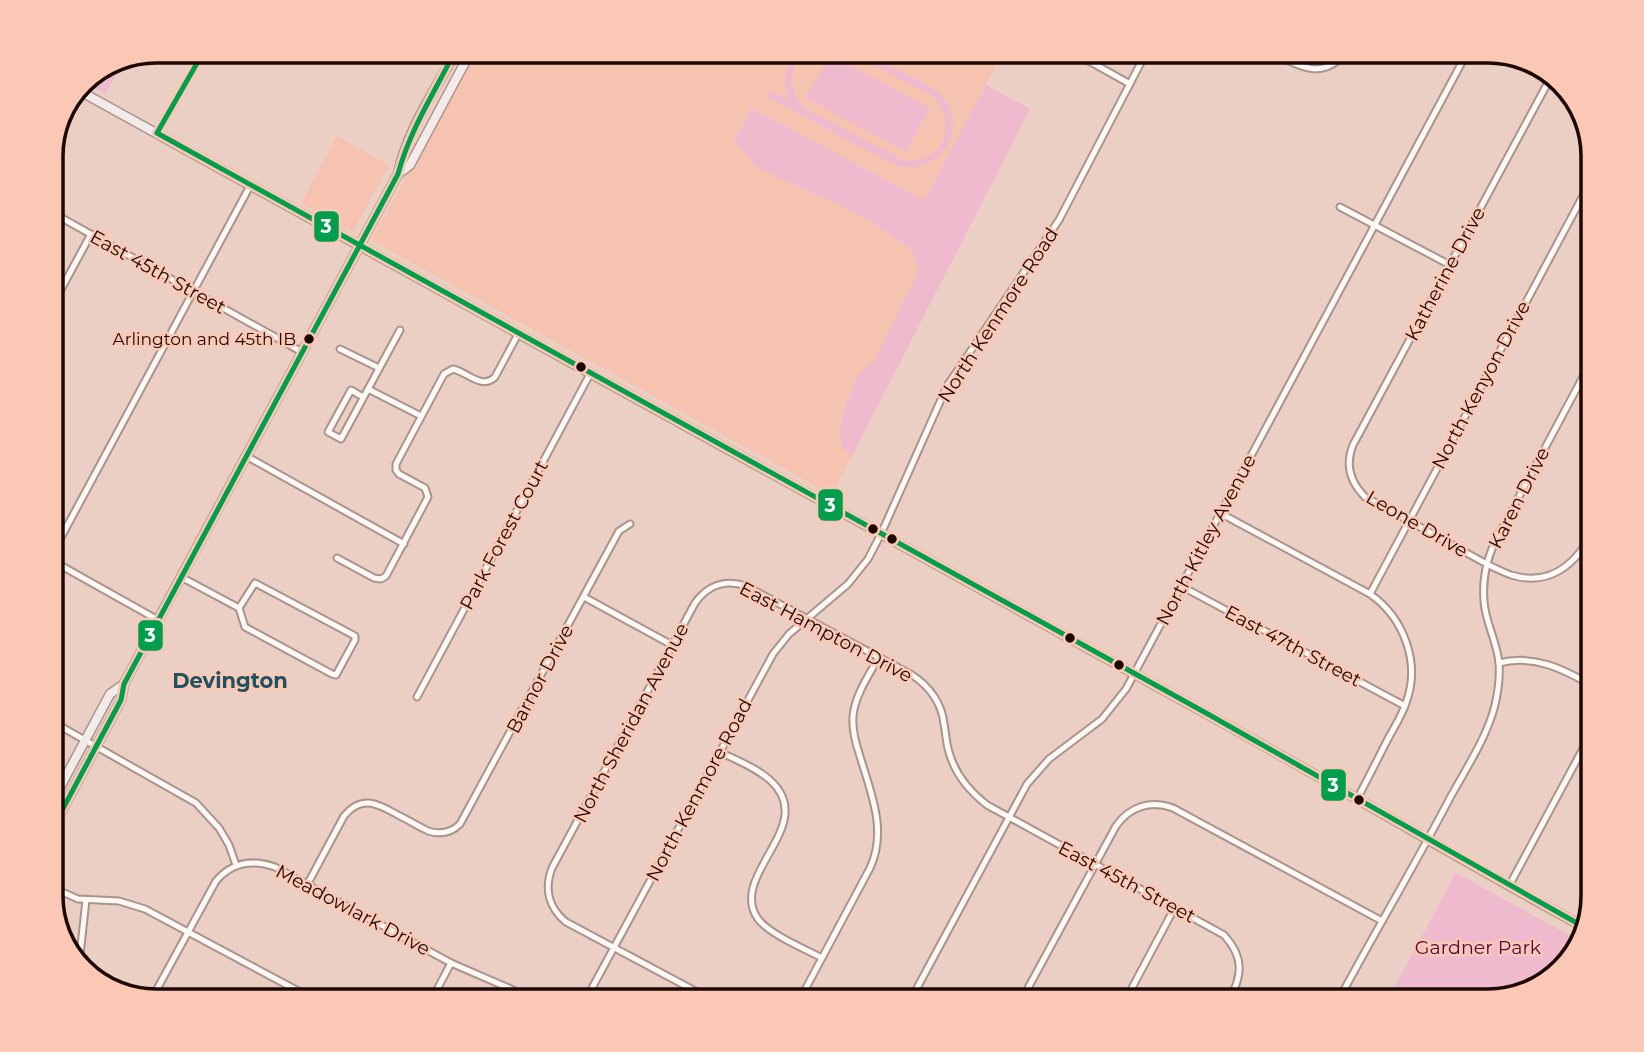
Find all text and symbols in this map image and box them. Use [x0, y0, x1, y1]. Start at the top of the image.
street label: Katherine Drive [1400, 203, 1490, 345]
line badge: 3 [313, 210, 340, 243]
text: 3 [319, 215, 332, 238]
street label: North Kenmore Road [933, 223, 1063, 407]
street label: East 45th Street [86, 225, 230, 319]
street label: North Kenyon Drive [1427, 297, 1535, 473]
place label: Arlington and 45th IB [113, 329, 296, 349]
marker: Arlington and 45th IB [302, 332, 316, 346]
unlabelled marker [574, 360, 588, 374]
street label: Karen Drive [1484, 443, 1554, 553]
street label: North Kitley Avenue [1151, 451, 1261, 629]
street label: Park Forest Court [455, 456, 553, 614]
street label: Leone Drive [1362, 486, 1472, 562]
line badge: 3 [817, 488, 844, 522]
text: 3 [823, 494, 836, 517]
unlabelled marker [866, 522, 880, 536]
unlabelled marker [885, 532, 899, 546]
street label: East Hampton Drive [736, 577, 916, 687]
street label: East 47th Street [1221, 600, 1365, 692]
line badge: 3 [137, 619, 164, 652]
street label: North Sheridan Avenue [568, 619, 694, 827]
street label: Barnor Drive [502, 621, 578, 737]
text: 3 [143, 624, 156, 647]
unlabelled marker [1063, 631, 1077, 645]
unlabelled marker [1112, 658, 1126, 672]
district label: Devington [172, 668, 288, 693]
street label: North Kenmore Road [641, 695, 757, 885]
line badge: 3 [1320, 768, 1347, 802]
text: 3 [1326, 774, 1339, 797]
unlabelled marker [1352, 793, 1366, 807]
street label: East 45th Street [1054, 836, 1200, 928]
street label: Meadowlark Drive [272, 860, 434, 960]
park label: Gardner Park [1415, 936, 1542, 959]

